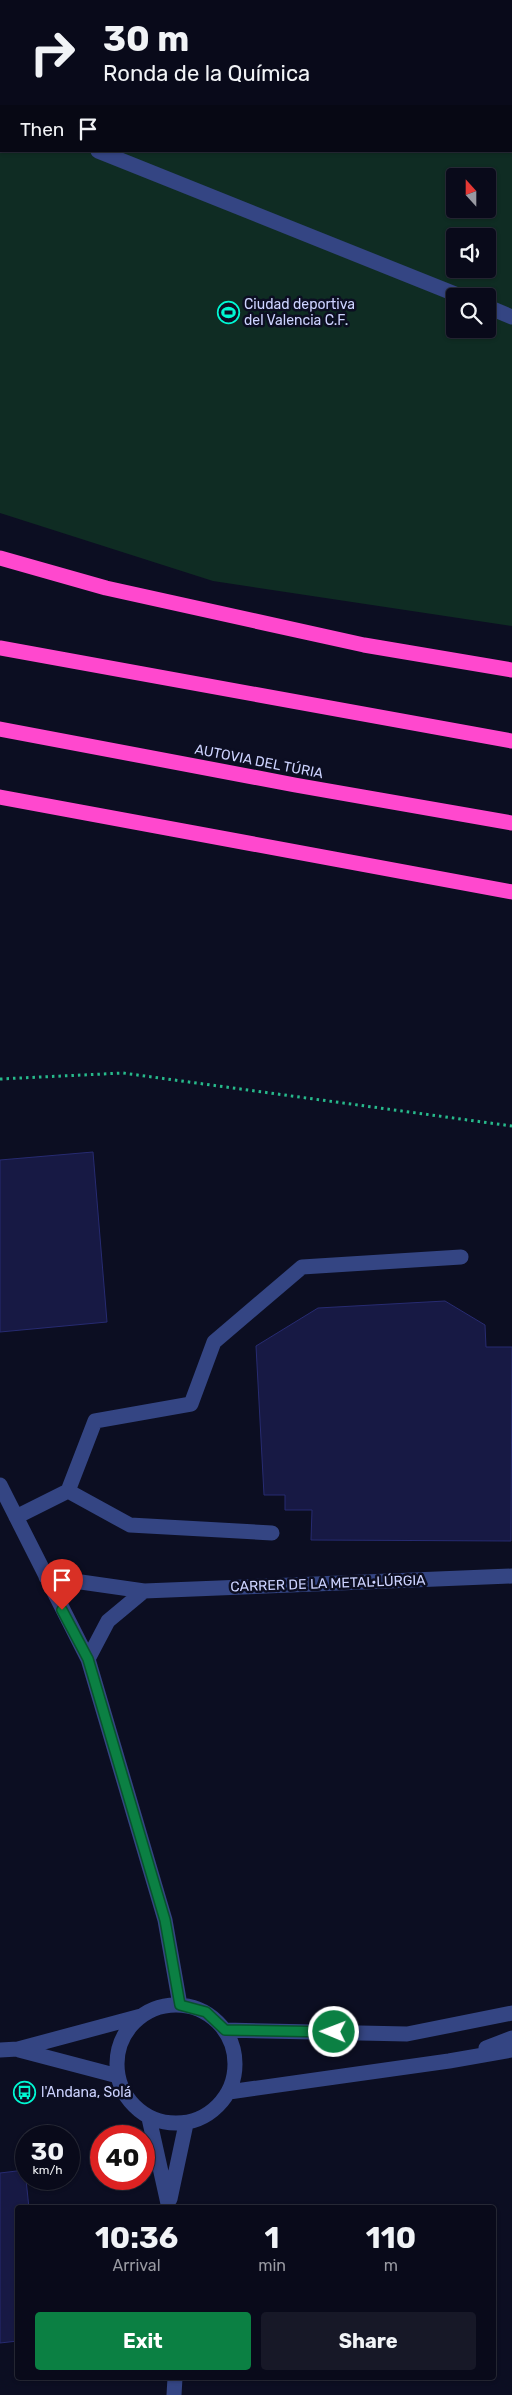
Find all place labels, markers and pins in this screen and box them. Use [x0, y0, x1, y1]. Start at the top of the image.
place label: Ciudad deportiva del Valencia C.F. [244, 296, 355, 329]
sports icon: Ciudad deportiva del Valencia C.F. [216, 300, 240, 324]
pin [41, 1559, 83, 1610]
bus stop icon: l'Andana, Solá [13, 2080, 37, 2104]
place label: l'Andana, Solá [41, 2084, 131, 2101]

